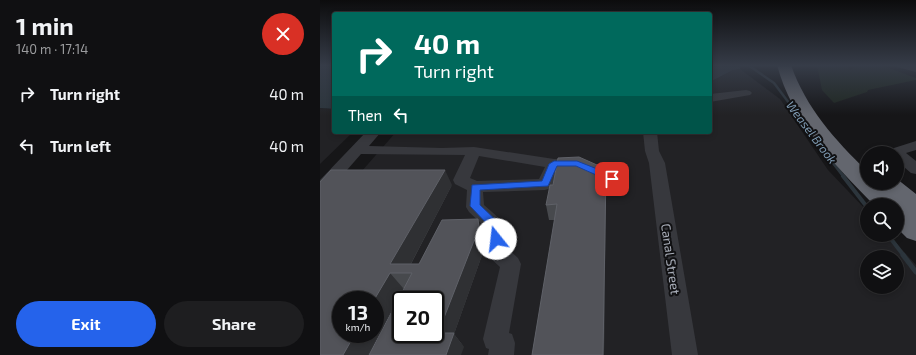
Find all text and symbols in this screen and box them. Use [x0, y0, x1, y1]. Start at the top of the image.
text: 1 min [16, 11, 74, 40]
button: close [262, 13, 304, 55]
text: 40 m [414, 26, 480, 60]
icon: right [348, 28, 400, 80]
text: 140 m · 17:14 [16, 41, 88, 57]
text: Turn right [414, 60, 494, 82]
icon: right [16, 83, 38, 105]
text: Turn right [50, 85, 120, 103]
text: 40 m [269, 85, 304, 103]
water label: Weasel Brook [784, 98, 840, 166]
icon: left [390, 104, 412, 126]
text: Then [348, 106, 382, 124]
icon: left [16, 135, 38, 157]
text: Turn left [50, 137, 111, 155]
text: 40 m [269, 137, 304, 155]
map controls [860, 146, 904, 294]
button: sound [860, 146, 904, 190]
pin [595, 162, 629, 196]
icon: arrive [601, 168, 623, 190]
button: search [860, 198, 904, 242]
position arrow [475, 218, 517, 260]
street label: Canal Street [658, 222, 684, 296]
button: layers [860, 250, 904, 294]
speed limit sign: 20 [392, 291, 444, 343]
text: 13 [348, 300, 368, 324]
button: Exit [16, 301, 156, 347]
button: Share [164, 301, 304, 347]
text: km/h [346, 321, 370, 333]

